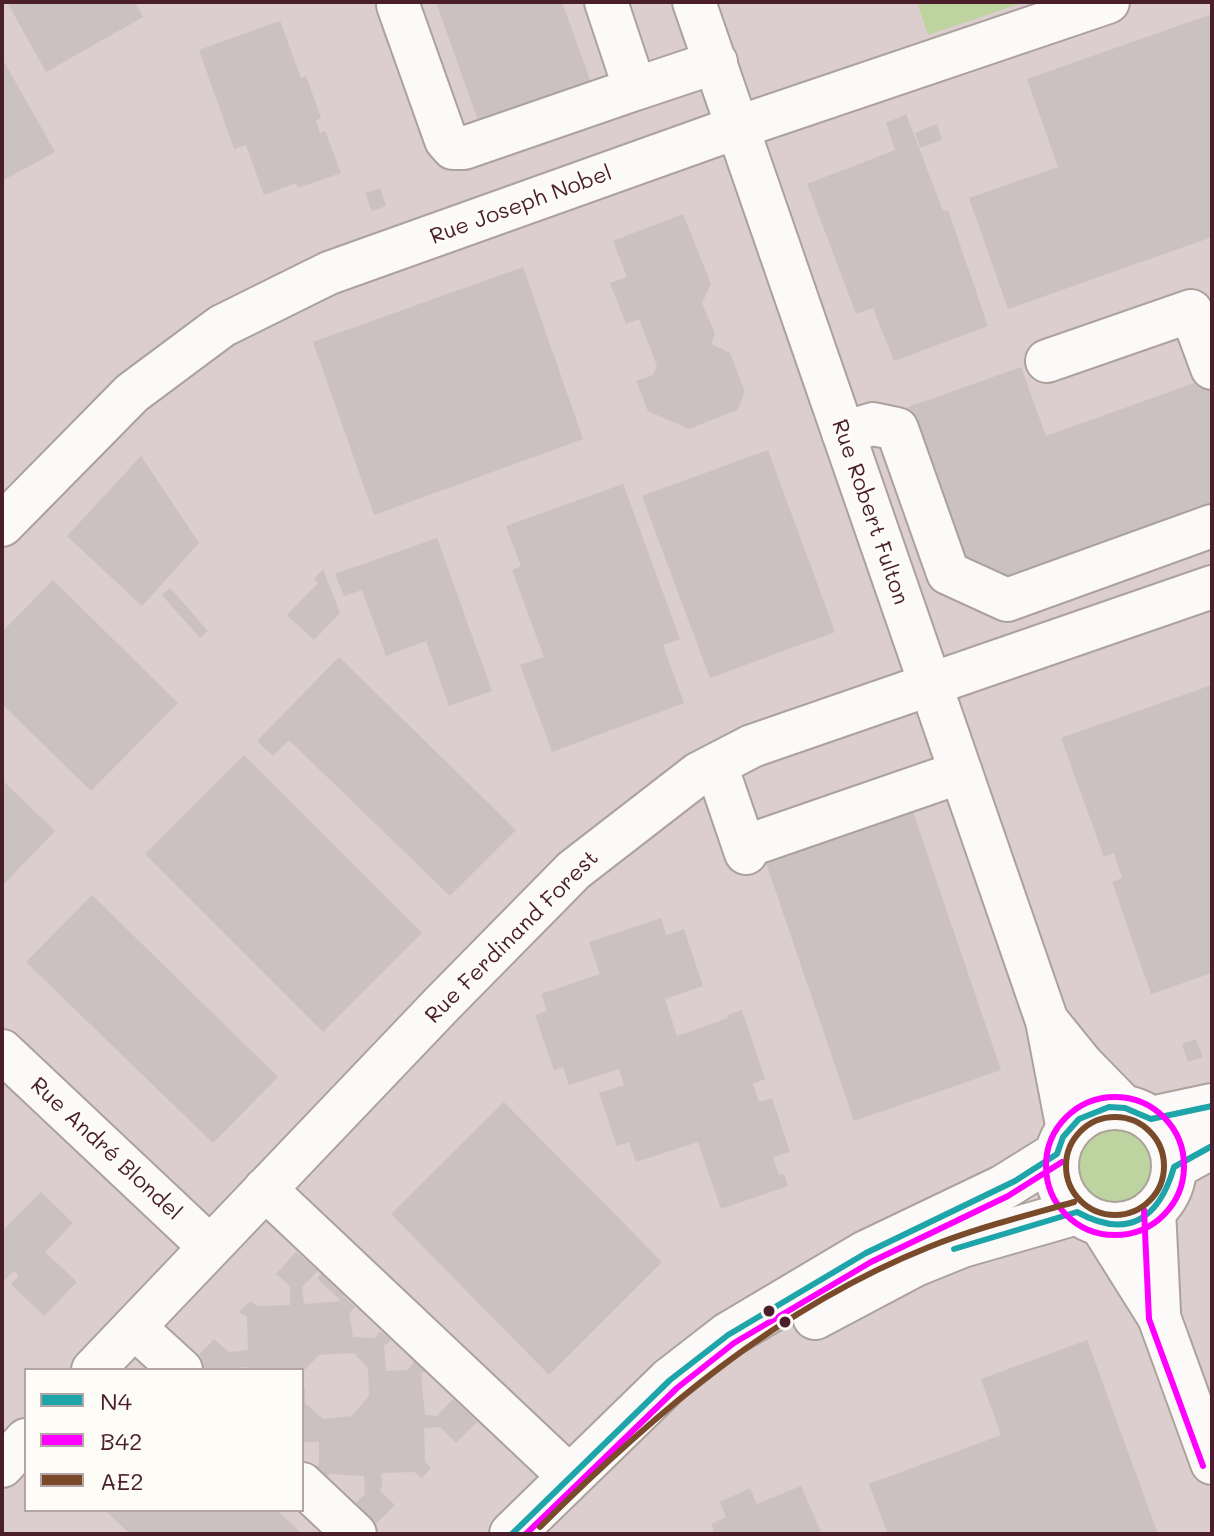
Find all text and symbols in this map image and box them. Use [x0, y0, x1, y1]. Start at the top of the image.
street label: Rue Joseph Nobel [426, 160, 616, 250]
street label: Rue Robert Fulton [826, 416, 914, 608]
street label: Rue Ferdinand Forest [420, 845, 604, 1029]
street label: Rue André Blondel [25, 1072, 187, 1226]
unlabelled marker [761, 1303, 777, 1319]
unlabelled marker [777, 1314, 793, 1330]
legend [24, 1368, 304, 1512]
text: N4 [100, 1385, 132, 1416]
text: B42 [100, 1425, 142, 1456]
text: AE2 [100, 1465, 144, 1496]

